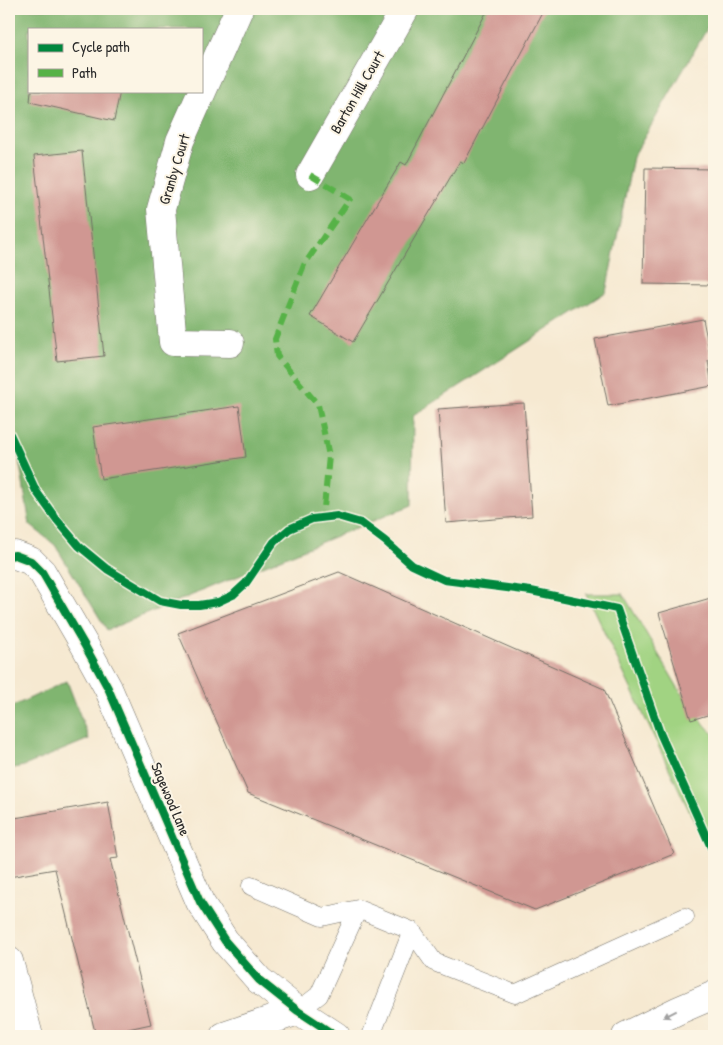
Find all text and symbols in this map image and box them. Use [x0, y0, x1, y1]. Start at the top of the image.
legend [28, 28, 202, 92]
text: Cycle path [72, 36, 130, 57]
street label: Barton Hill Court [325, 46, 390, 137]
text: Path [72, 62, 97, 83]
street label: Granby Court [153, 130, 195, 207]
street label: Sagewood Lane [146, 759, 196, 839]
one-way arrow [662, 1010, 677, 1018]

